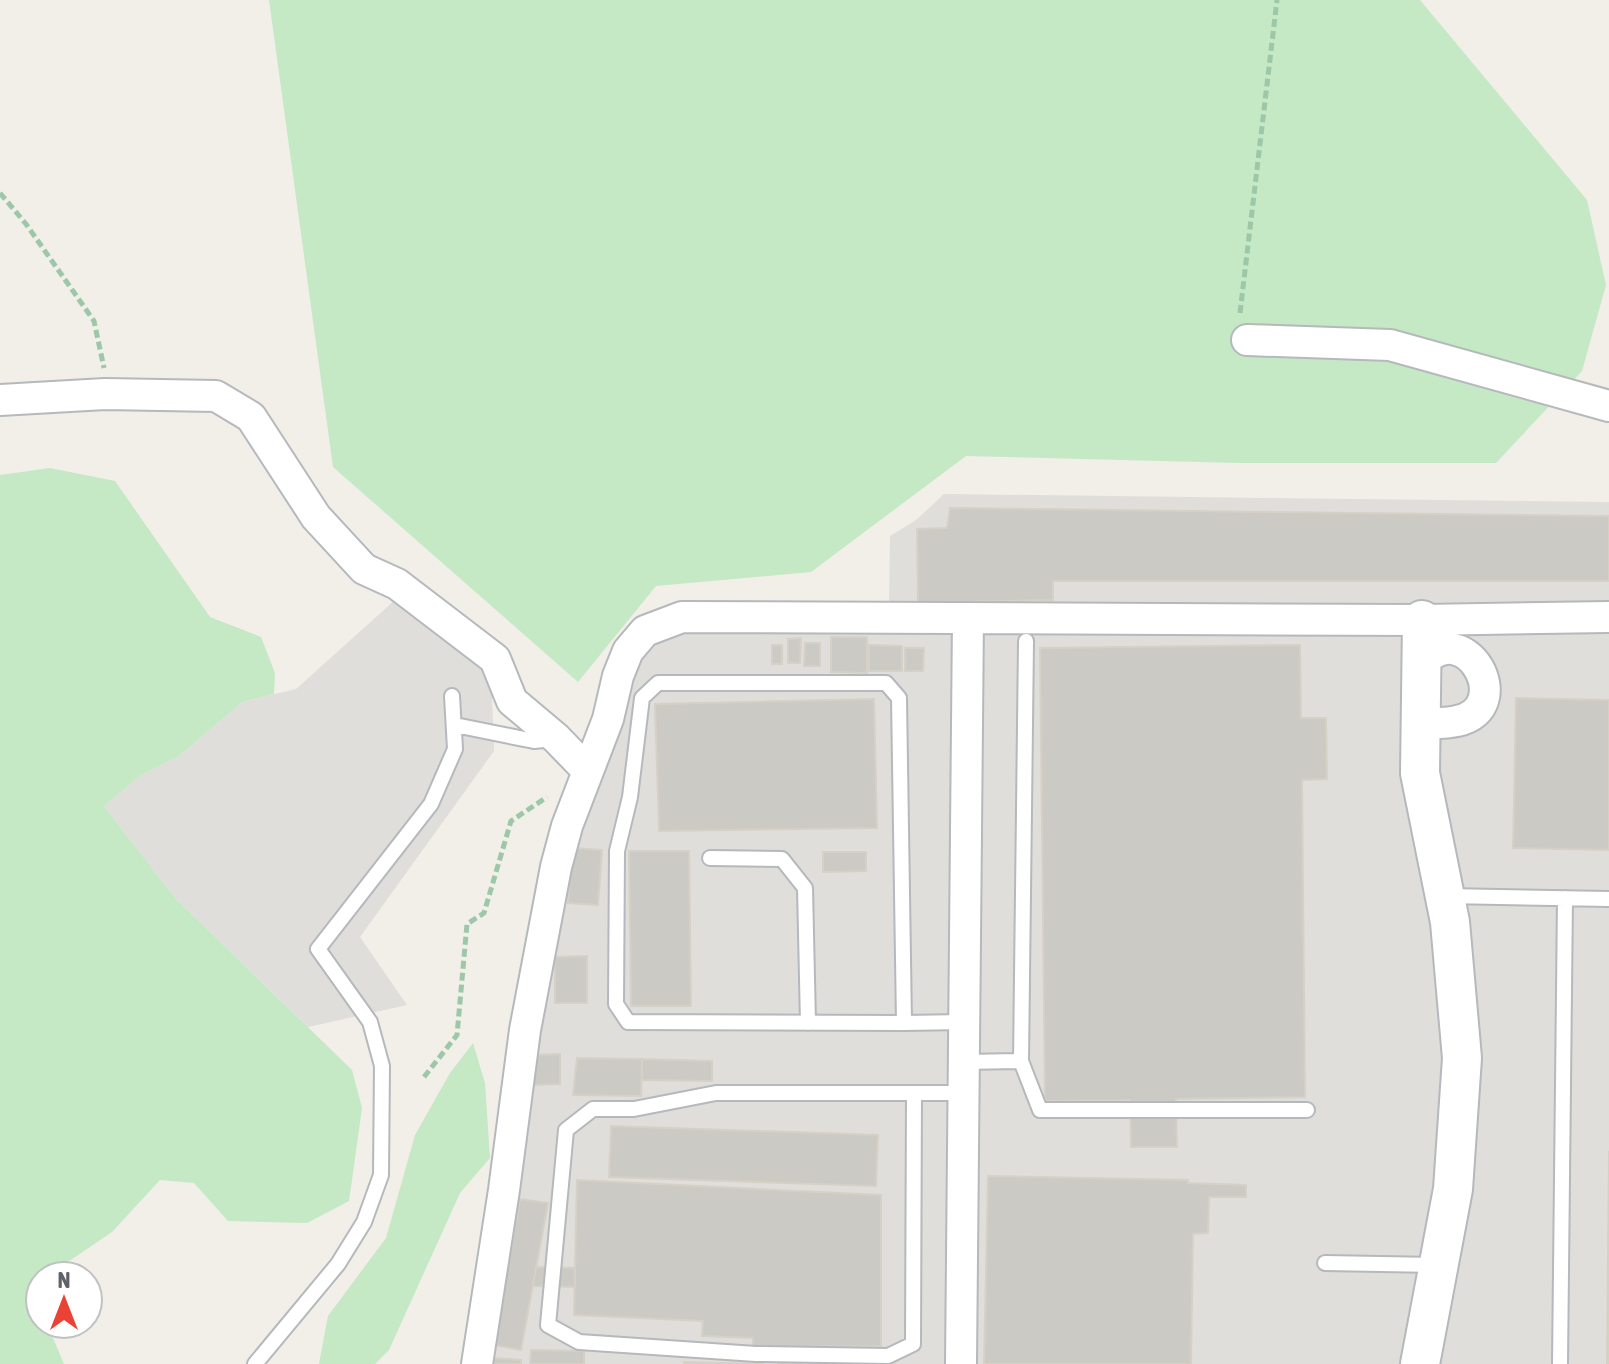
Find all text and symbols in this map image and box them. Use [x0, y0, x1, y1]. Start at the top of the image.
north arrow [24, 1260, 104, 1340]
text: N [58, 1267, 70, 1293]

